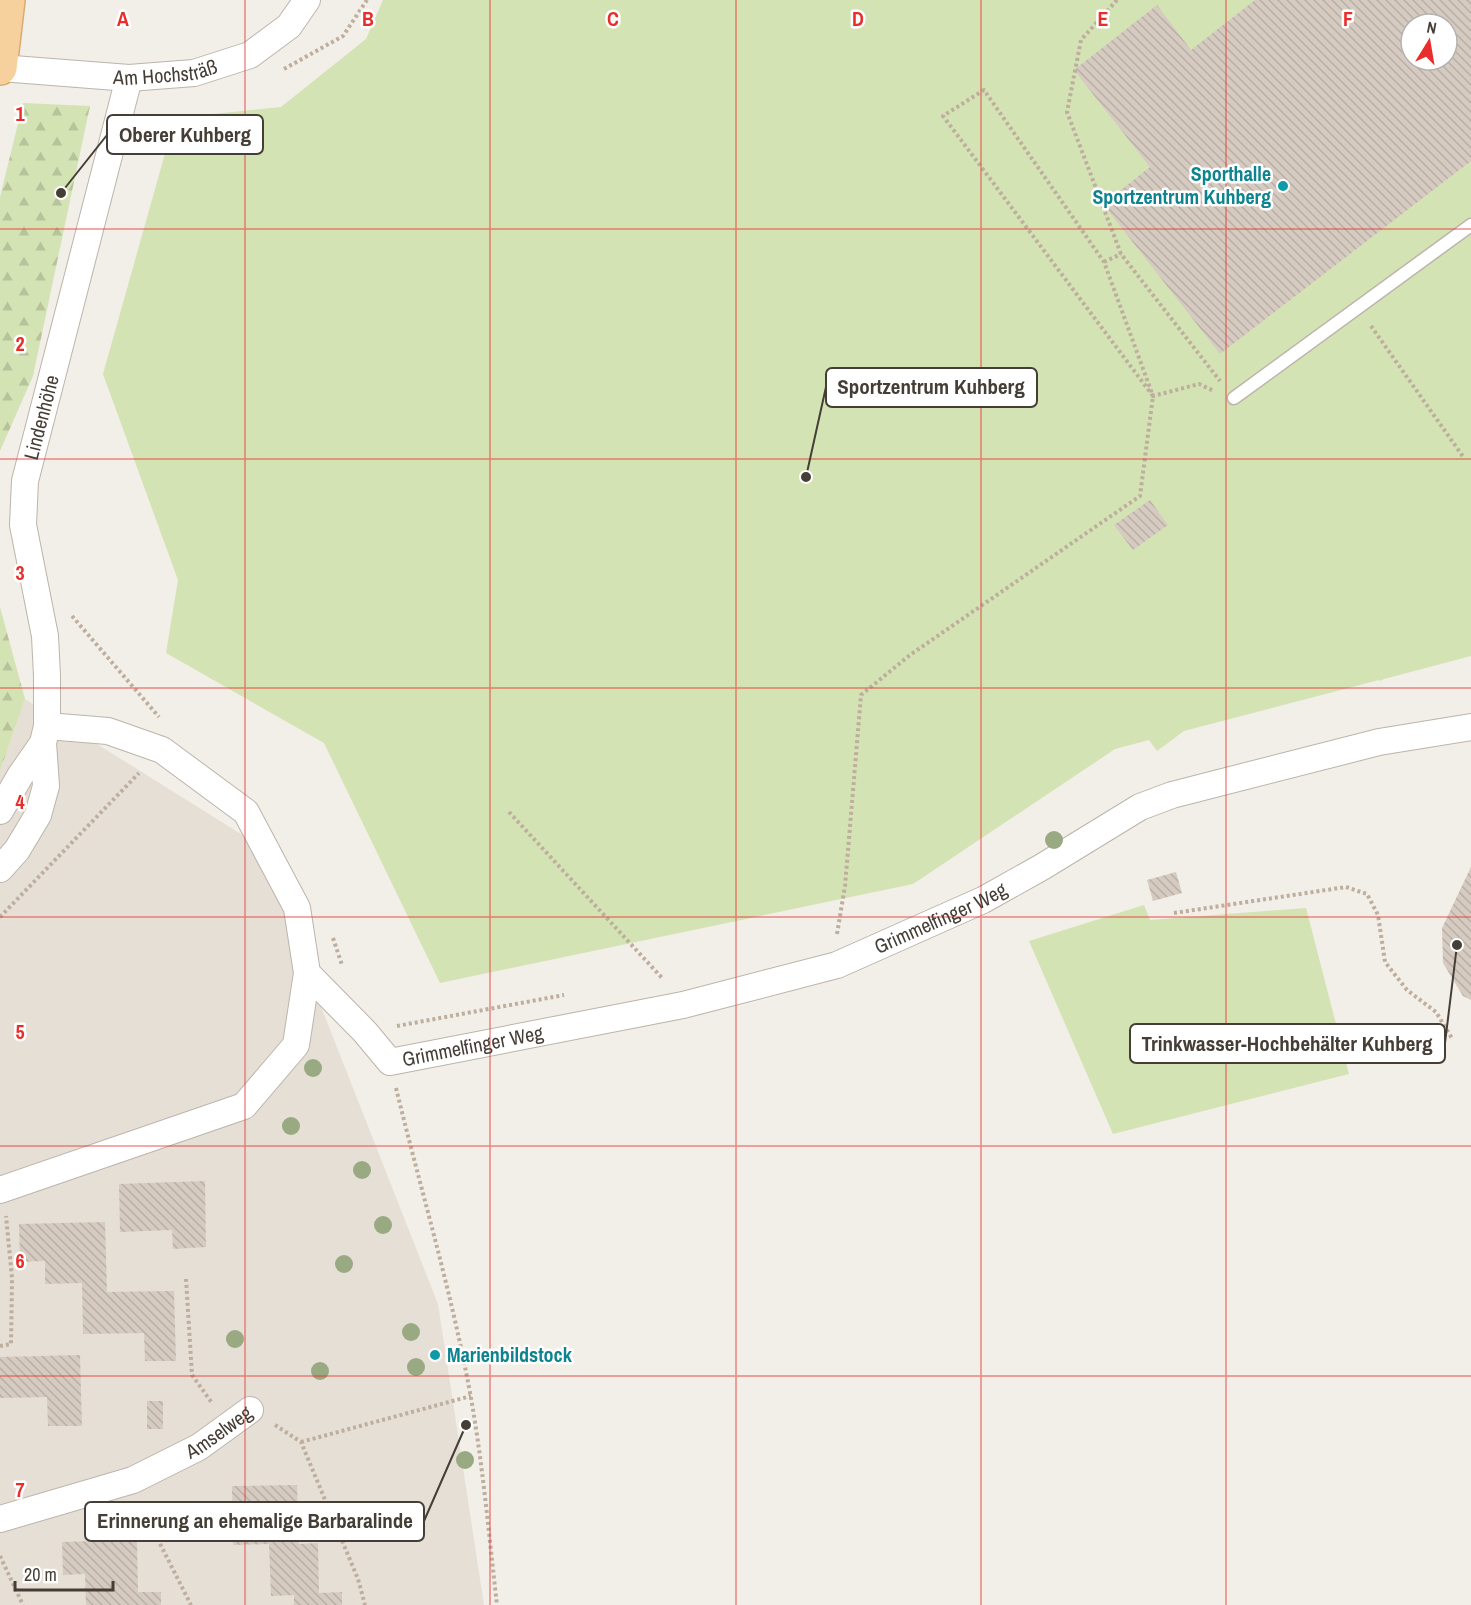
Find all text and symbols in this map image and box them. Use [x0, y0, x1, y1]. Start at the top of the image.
text: A [117, 5, 129, 32]
text: B [362, 5, 374, 32]
text: C [607, 5, 619, 32]
text: D [852, 5, 864, 32]
text: E [1098, 5, 1109, 32]
text: F [1343, 5, 1353, 32]
north arrow [1399, 12, 1459, 72]
text: N [1425, 16, 1439, 39]
street label: Am Hochsträß [111, 52, 221, 91]
text: 1 [15, 100, 25, 127]
callout: Oberer Kuhberg [107, 115, 263, 154]
text: Oberer Kuhberg [119, 120, 251, 149]
place label: Sporthalle Sportzentrum Kuhberg [1092, 160, 1271, 210]
marker: Sporthalle Sportzentrum Kuhberg [1276, 179, 1290, 193]
text: 2 [15, 330, 25, 357]
callout: Sportzentrum Kuhberg [826, 368, 1037, 407]
street label: Lindenhöhe [17, 372, 65, 463]
text: Sportzentrum Kuhberg [837, 372, 1025, 401]
text: 3 [15, 559, 25, 586]
text: 4 [15, 788, 25, 815]
street label: Grimmelfinger Weg [870, 875, 1011, 960]
text: 5 [15, 1018, 25, 1045]
street label: Grimmelfinger Weg [400, 1019, 545, 1072]
callout: Trinkwasser-Hochbehälter Kuhberg [1130, 1024, 1445, 1063]
text: Trinkwasser-Hochbehälter Kuhberg [1142, 1029, 1433, 1058]
text: 6 [15, 1247, 25, 1274]
place label: Marienbildstock [447, 1341, 573, 1368]
marker: Marienbildstock [428, 1348, 442, 1362]
street label: Amselweg [180, 1399, 257, 1465]
text: 7 [15, 1476, 25, 1503]
callout: Erinnerung an ehemalige Barbaralinde [85, 1502, 424, 1541]
text: Erinnerung an ehemalige Barbaralinde [97, 1506, 413, 1535]
scale bar [15, 1554, 112, 1592]
text: 20 m [24, 1562, 57, 1587]

